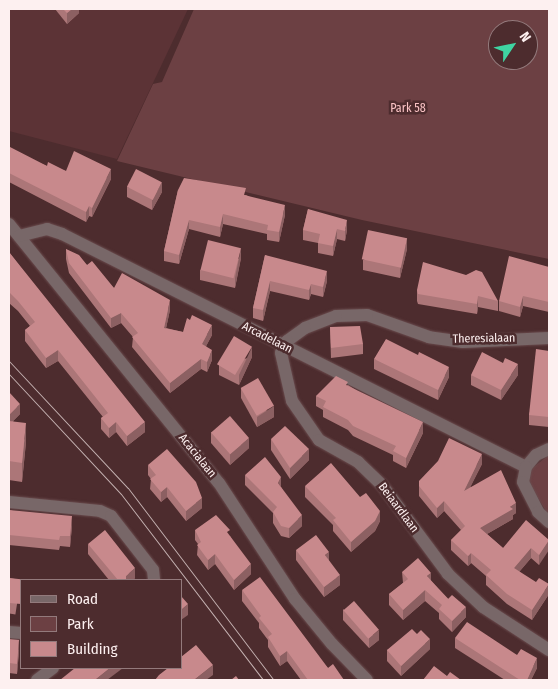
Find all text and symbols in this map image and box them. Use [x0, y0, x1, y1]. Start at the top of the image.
north arrow [488, 20, 538, 70]
text: N [516, 29, 534, 45]
park label: Park 58 [390, 102, 426, 116]
street label: Arcadelaan [239, 319, 295, 357]
street label: Theresialaan [453, 331, 515, 347]
street label: Acacialaan [175, 431, 219, 481]
street label: Beiaardlaan [375, 480, 421, 536]
legend [20, 579, 182, 669]
text: Road [67, 590, 98, 608]
text: Park [67, 615, 94, 633]
text: Building [67, 640, 118, 658]

